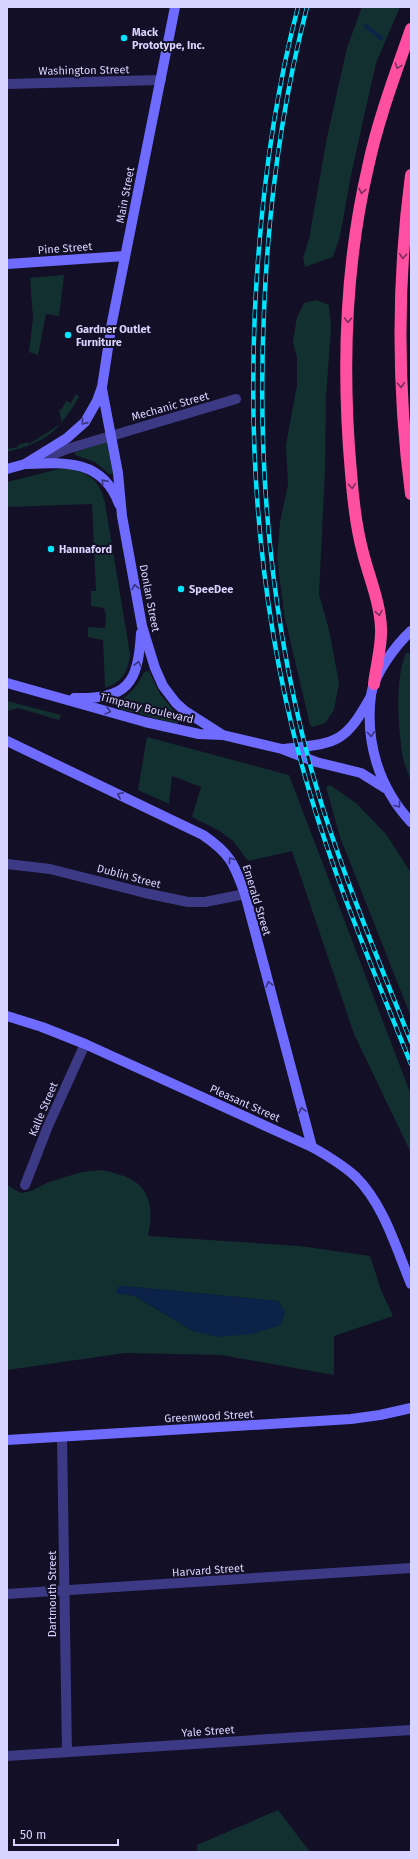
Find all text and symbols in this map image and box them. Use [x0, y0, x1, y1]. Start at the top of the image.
place label: Mack Prototype, Inc. [132, 26, 205, 52]
marker: Mack Prototype, Inc. [119, 33, 129, 43]
one-way arrow [394, 62, 402, 69]
street label: Washington Street [38, 63, 130, 78]
street label: Main Street [114, 166, 137, 224]
one-way arrow [359, 188, 367, 194]
street label: Pine Street [37, 240, 93, 257]
one-way arrow [398, 253, 407, 259]
one-way arrow [344, 317, 352, 323]
place label: Gardner Outlet Furniture [76, 323, 152, 349]
marker: Gardner Outlet Furniture [63, 330, 73, 340]
one-way arrow [397, 382, 406, 388]
street label: Mechanic Street [130, 389, 210, 424]
one-way arrow [82, 417, 89, 424]
one-way arrow [102, 479, 109, 486]
one-way arrow [348, 483, 357, 489]
place label: Hannaford [59, 543, 112, 556]
marker: Hannaford [46, 544, 56, 554]
street label: Donlan Street [137, 563, 162, 633]
place label: SpeeDee [189, 583, 233, 596]
one-way arrow [131, 584, 140, 590]
marker: SpeeDee [176, 584, 186, 594]
one-way arrow [375, 610, 383, 616]
one-way arrow [133, 661, 141, 667]
street label: Timpany Boulevard [99, 691, 195, 726]
one-way arrow [105, 707, 111, 715]
one-way arrow [367, 731, 376, 737]
one-way arrow [117, 792, 124, 800]
one-way arrow [393, 801, 400, 808]
one-way arrow [229, 858, 236, 865]
street label: Dublin Street [96, 862, 162, 891]
street label: Emerald Street [240, 863, 273, 937]
one-way arrow [265, 981, 274, 988]
street label: Kalle Street [26, 1080, 61, 1138]
street label: Pleasant Street [208, 1082, 282, 1125]
one-way arrow [298, 1106, 307, 1113]
street label: Greenwood Street [164, 1408, 254, 1425]
street label: Dartmouth Street [46, 1551, 59, 1637]
street label: Harvard Street [172, 1561, 245, 1580]
street label: Yale Street [181, 1723, 235, 1740]
scale bar [14, 1821, 118, 1847]
text: 50 m [20, 1828, 46, 1842]

